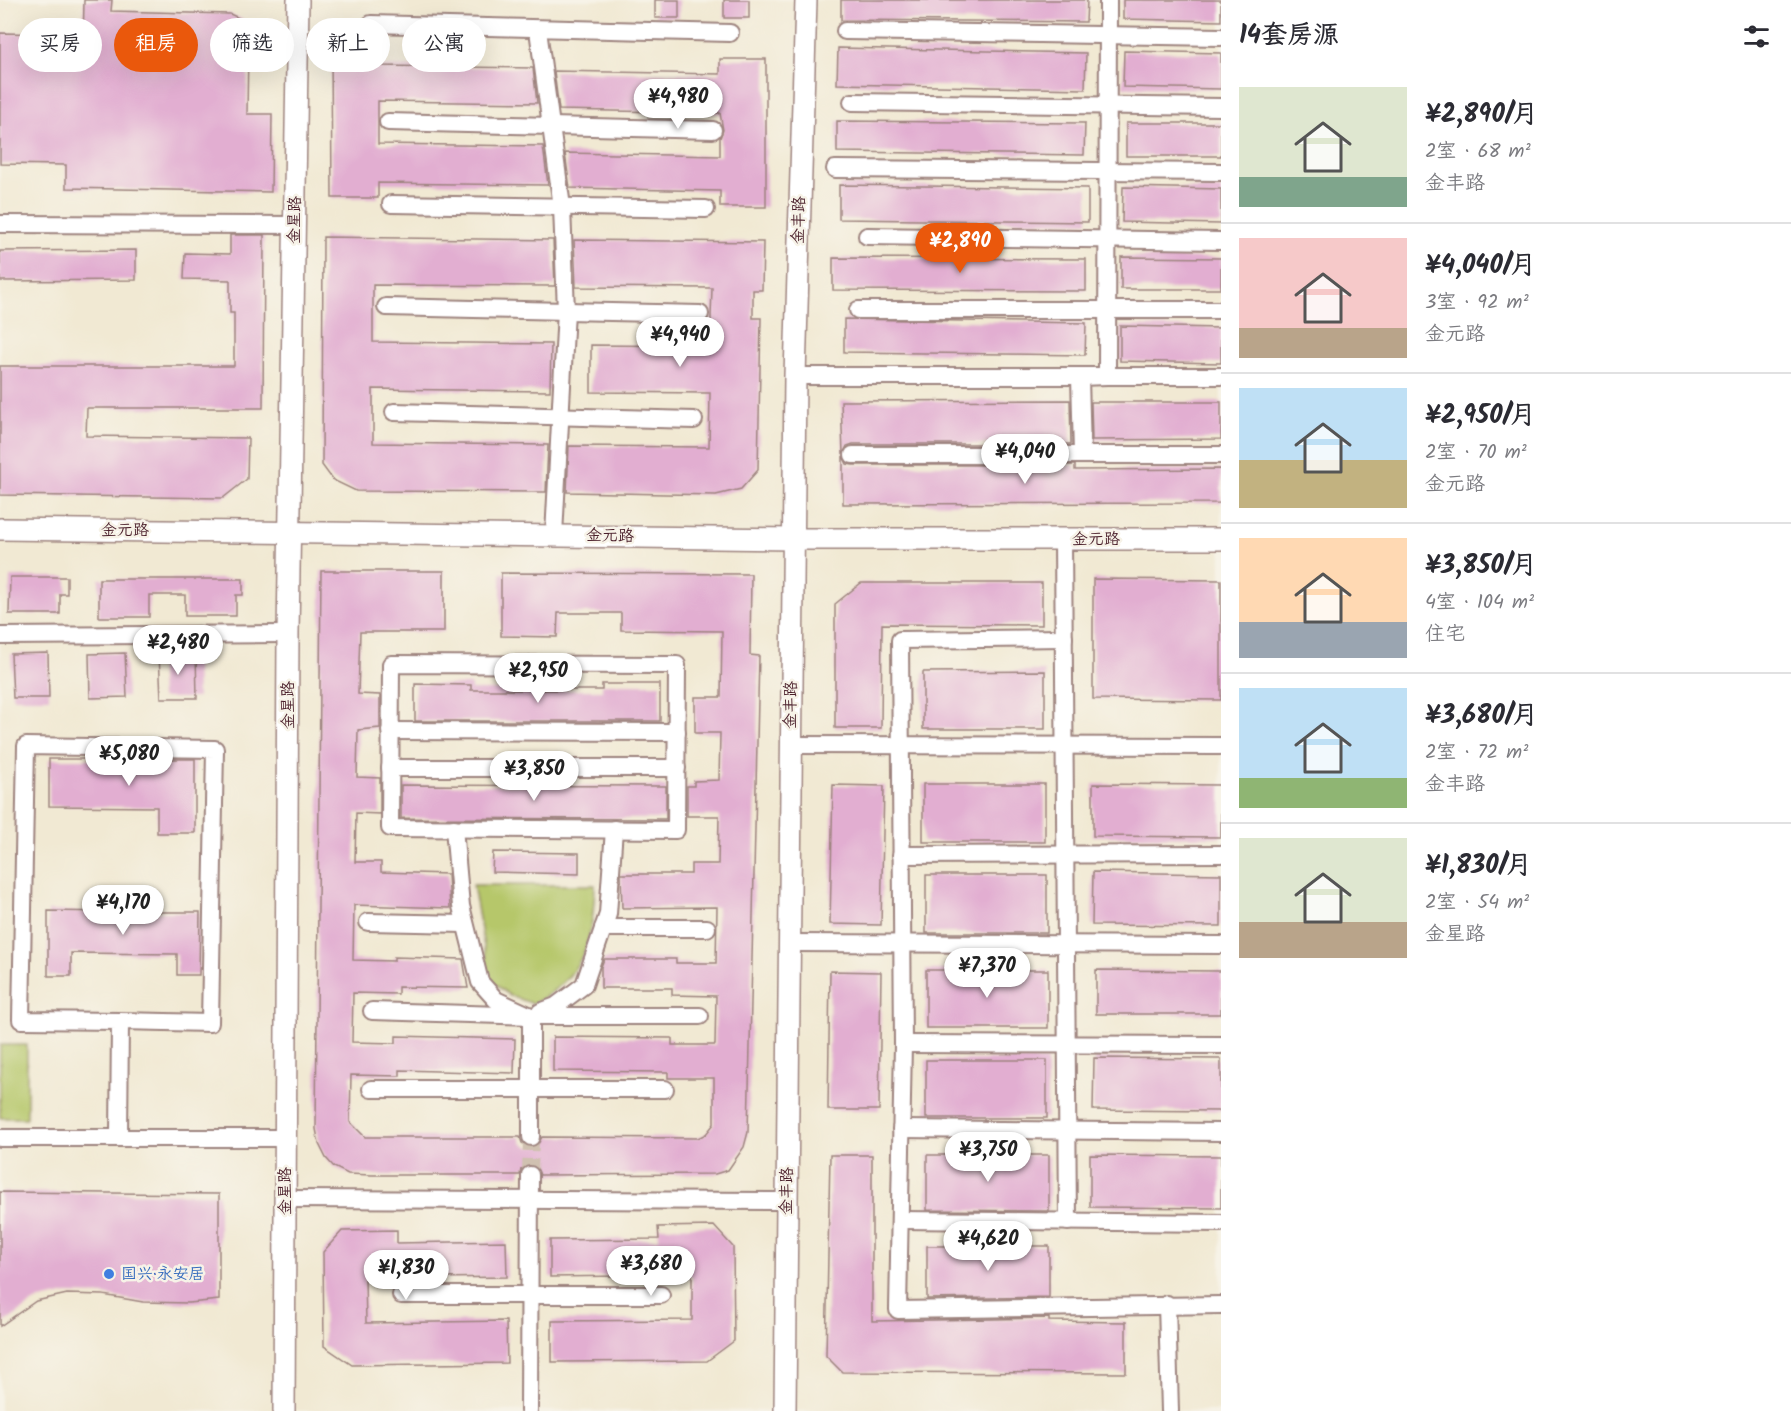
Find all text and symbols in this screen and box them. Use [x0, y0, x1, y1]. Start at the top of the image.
text: 14套房源 [1239, 15, 1339, 57]
chip: 买房 [18, 18, 102, 72]
chip: 租房 [114, 18, 198, 72]
chip: 筛选 [210, 18, 294, 72]
chip: 新上 [306, 18, 390, 72]
chip: 公寓 [402, 18, 486, 72]
icon: filters [1740, 20, 1773, 53]
pin: ¥4,980 [629, 79, 727, 130]
text: ¥4,980 [648, 82, 708, 114]
text: ¥2,890/月 [1425, 94, 1538, 136]
icon: home [1287, 111, 1359, 183]
text: 2室 · 68 m² [1425, 136, 1531, 168]
text: 金丰路 [1425, 168, 1485, 200]
street label: 金星路 [282, 196, 308, 244]
street label: 金丰路 [786, 196, 812, 244]
pin: ¥2,890 [911, 223, 1009, 274]
text: ¥2,890 [929, 226, 991, 258]
text: ¥4,040/月 [1425, 245, 1536, 287]
icon: home [1287, 262, 1359, 334]
text: 3室 · 92 m² [1425, 287, 1529, 319]
pin: ¥4,940 [631, 317, 729, 368]
text: 金元路 [1425, 319, 1485, 351]
text: ¥4,940 [650, 320, 710, 352]
text: ¥2,950/月 [1425, 395, 1536, 437]
icon: home [1287, 412, 1359, 484]
pin: ¥4,040 [976, 434, 1074, 485]
text: ¥4,040 [995, 437, 1055, 469]
text: 2室 · 70 m² [1425, 437, 1527, 469]
text: 金元路 [1425, 469, 1485, 501]
street label: 金元路 [101, 518, 149, 543]
street label: 金元路 [586, 523, 634, 549]
street label: 金元路 [1072, 527, 1120, 552]
text: ¥3,850/月 [1425, 545, 1537, 587]
icon: home [1287, 562, 1359, 634]
text: 4室 · 104 m² [1425, 587, 1534, 619]
text: 住宅 [1425, 619, 1465, 651]
pin: ¥2,480 [129, 625, 227, 676]
text: ¥2,480 [147, 628, 209, 660]
pin: ¥2,950 [489, 653, 587, 704]
text: ¥2,950 [508, 656, 568, 688]
street label: 金星路 [276, 681, 301, 729]
street label: 金丰路 [778, 681, 804, 729]
text: ¥3,680/月 [1425, 695, 1538, 737]
icon: home [1287, 712, 1359, 784]
pin: ¥5,080 [80, 736, 178, 787]
text: 2室 · 72 m² [1425, 737, 1528, 769]
text: ¥5,080 [99, 739, 159, 771]
pin: ¥3,850 [485, 751, 583, 802]
text: ¥3,850 [504, 754, 564, 786]
text: 金丰路 [1425, 769, 1485, 801]
text: ¥1,830/月 [1425, 845, 1532, 887]
icon: home [1287, 862, 1359, 934]
pin: ¥4,170 [74, 885, 172, 936]
text: 2室 · 54 m² [1425, 887, 1529, 919]
text: ¥4,170 [96, 888, 150, 920]
text: 金星路 [1425, 919, 1485, 951]
pin: ¥7,370 [938, 948, 1036, 999]
text: ¥7,370 [958, 951, 1016, 983]
pin: ¥3,750 [939, 1132, 1037, 1183]
text: ¥3,750 [959, 1135, 1017, 1167]
street label: 金星路 [273, 1167, 298, 1215]
street label: 金丰路 [774, 1167, 800, 1215]
pin: ¥4,620 [939, 1221, 1037, 1272]
text: ¥4,620 [957, 1224, 1019, 1256]
pin: ¥3,680 [602, 1246, 700, 1297]
text: ¥3,680 [620, 1249, 682, 1281]
pin: ¥1,830 [357, 1250, 455, 1301]
text: ¥1,830 [378, 1253, 434, 1285]
place label: 国兴·永安居 [121, 1262, 205, 1287]
marker: 国兴·永安居 [102, 1267, 116, 1281]

